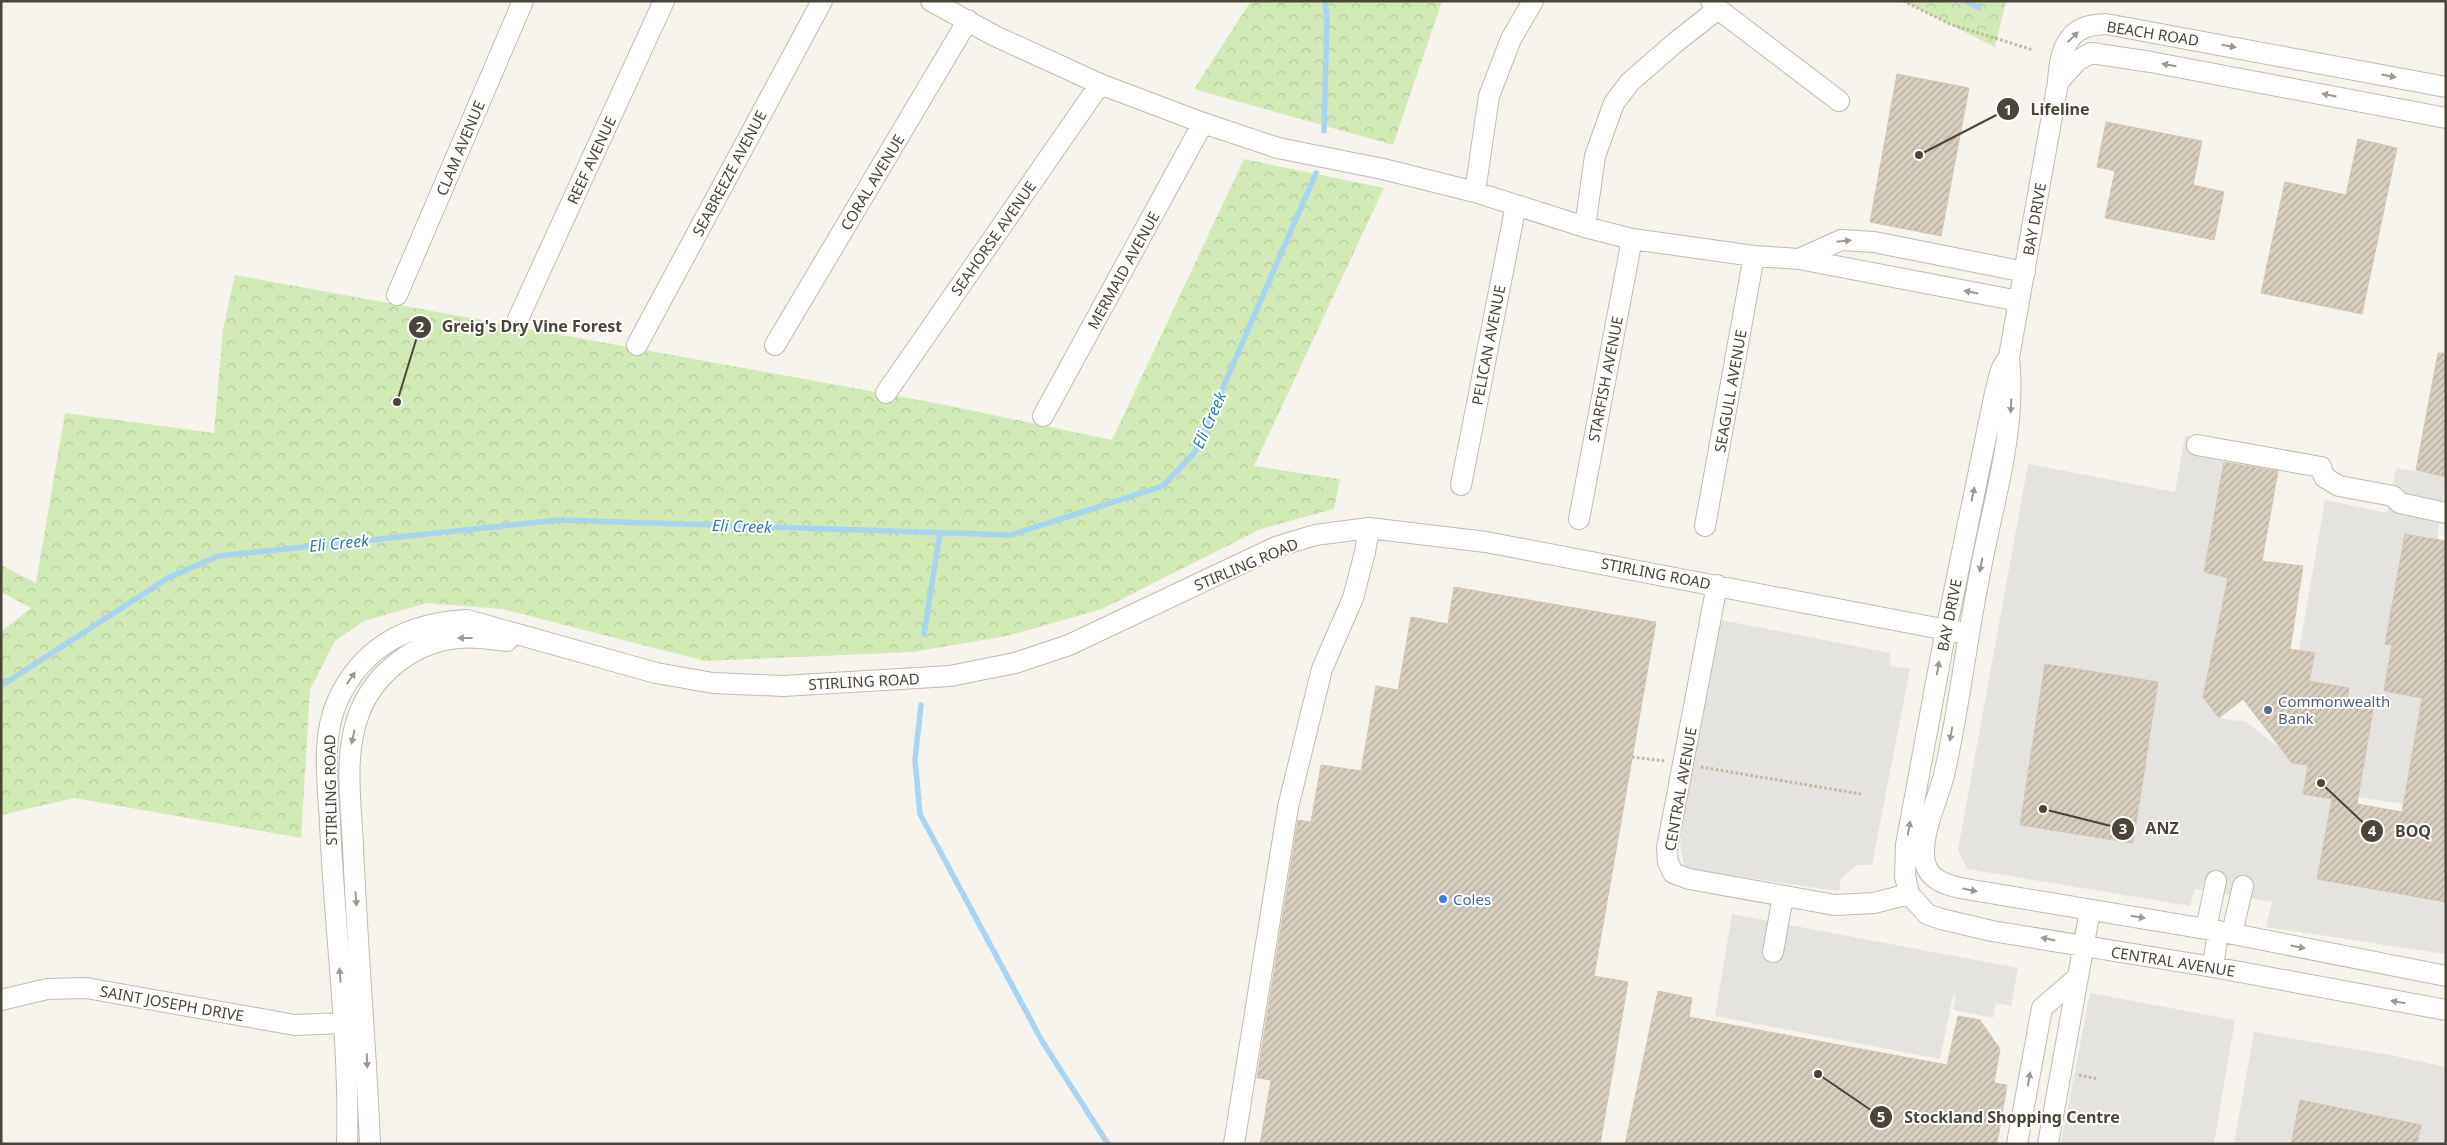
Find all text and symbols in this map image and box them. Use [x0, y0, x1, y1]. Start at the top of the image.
street label: BEACH ROAD [2105, 16, 2201, 50]
one-way arrow [2067, 31, 2079, 43]
one-way arrow [2222, 43, 2238, 51]
one-way arrow [2161, 61, 2177, 69]
one-way arrow [2382, 72, 2398, 80]
one-way arrow [2321, 90, 2337, 98]
callout: Lifeline [1995, 94, 2099, 125]
street label: CLAM AVENUE [431, 97, 489, 199]
text: Lifeline [2031, 98, 2089, 120]
text: 1 [2004, 99, 2012, 119]
street label: SEABREEZE AVENUE [687, 107, 771, 239]
street label: REEF AVENUE [562, 113, 620, 207]
street label: CORAL AVENUE [835, 130, 909, 234]
street label: SEAHORSE AVENUE [946, 177, 1040, 299]
street label: BAY DRIVE [2018, 181, 2050, 257]
street label: MERMAID AVENUE [1082, 208, 1164, 332]
one-way arrow [1836, 237, 1852, 245]
street label: PELICAN AVENUE [1467, 283, 1509, 407]
one-way arrow [1963, 288, 1978, 296]
callout: Greig's Dry Vine Forest [407, 311, 632, 342]
street label: STARFISH AVENUE [1583, 314, 1627, 444]
text: Greig's Dry Vine Forest [442, 315, 622, 337]
text: 2 [416, 316, 425, 336]
street label: SEAGULL AVENUE [1709, 328, 1751, 454]
water label: Eli Creek [1187, 387, 1232, 452]
one-way arrow [2006, 398, 2014, 414]
one-way arrow [1970, 486, 1978, 502]
water label: Eli Creek [712, 514, 773, 538]
water label: Eli Creek [308, 529, 371, 557]
street label: STIRLING ROAD [1191, 533, 1301, 595]
street label: STIRLING ROAD [1599, 553, 1713, 593]
one-way arrow [1977, 558, 1985, 573]
street label: BAY DRIVE [1932, 577, 1966, 653]
one-way arrow [457, 634, 473, 642]
one-way arrow [1935, 660, 1943, 676]
street label: STIRLING ROAD [808, 668, 920, 694]
one-way arrow [347, 671, 356, 685]
place label: Commonwealth Bank [2278, 691, 2390, 728]
marker: Commonwealth Bank [2262, 704, 2274, 716]
street label: CENTRAL AVENUE [1659, 726, 1701, 852]
one-way arrow [1946, 726, 1954, 742]
one-way arrow [349, 730, 357, 745]
street label: STIRLING ROAD [319, 734, 341, 846]
callout: ANZ [2111, 813, 2189, 844]
callout: BOQ [2360, 816, 2441, 847]
text: ANZ [2145, 817, 2179, 839]
text: 3 [2119, 818, 2127, 838]
one-way arrow [1906, 820, 1914, 836]
text: 4 [2368, 820, 2377, 840]
text: BOQ [2395, 820, 2431, 842]
one-way arrow [1963, 887, 1979, 895]
place label: Coles [1453, 889, 1491, 909]
one-way arrow [352, 892, 360, 908]
marker: Coles [1437, 893, 1449, 905]
one-way arrow [2131, 914, 2147, 922]
one-way arrow [2040, 935, 2056, 943]
street label: CENTRAL AVENUE [2110, 941, 2236, 981]
one-way arrow [2291, 943, 2307, 951]
one-way arrow [335, 967, 343, 983]
street label: SAINT JOSEPH DRIVE [99, 980, 245, 1026]
one-way arrow [2389, 998, 2405, 1006]
one-way arrow [363, 1054, 371, 1070]
one-way arrow [2025, 1070, 2033, 1086]
callout: Stockland Shopping Centre [1869, 1101, 2129, 1132]
text: 5 [1877, 1106, 1885, 1126]
text: Stockland Shopping Centre [1904, 1106, 2120, 1128]

